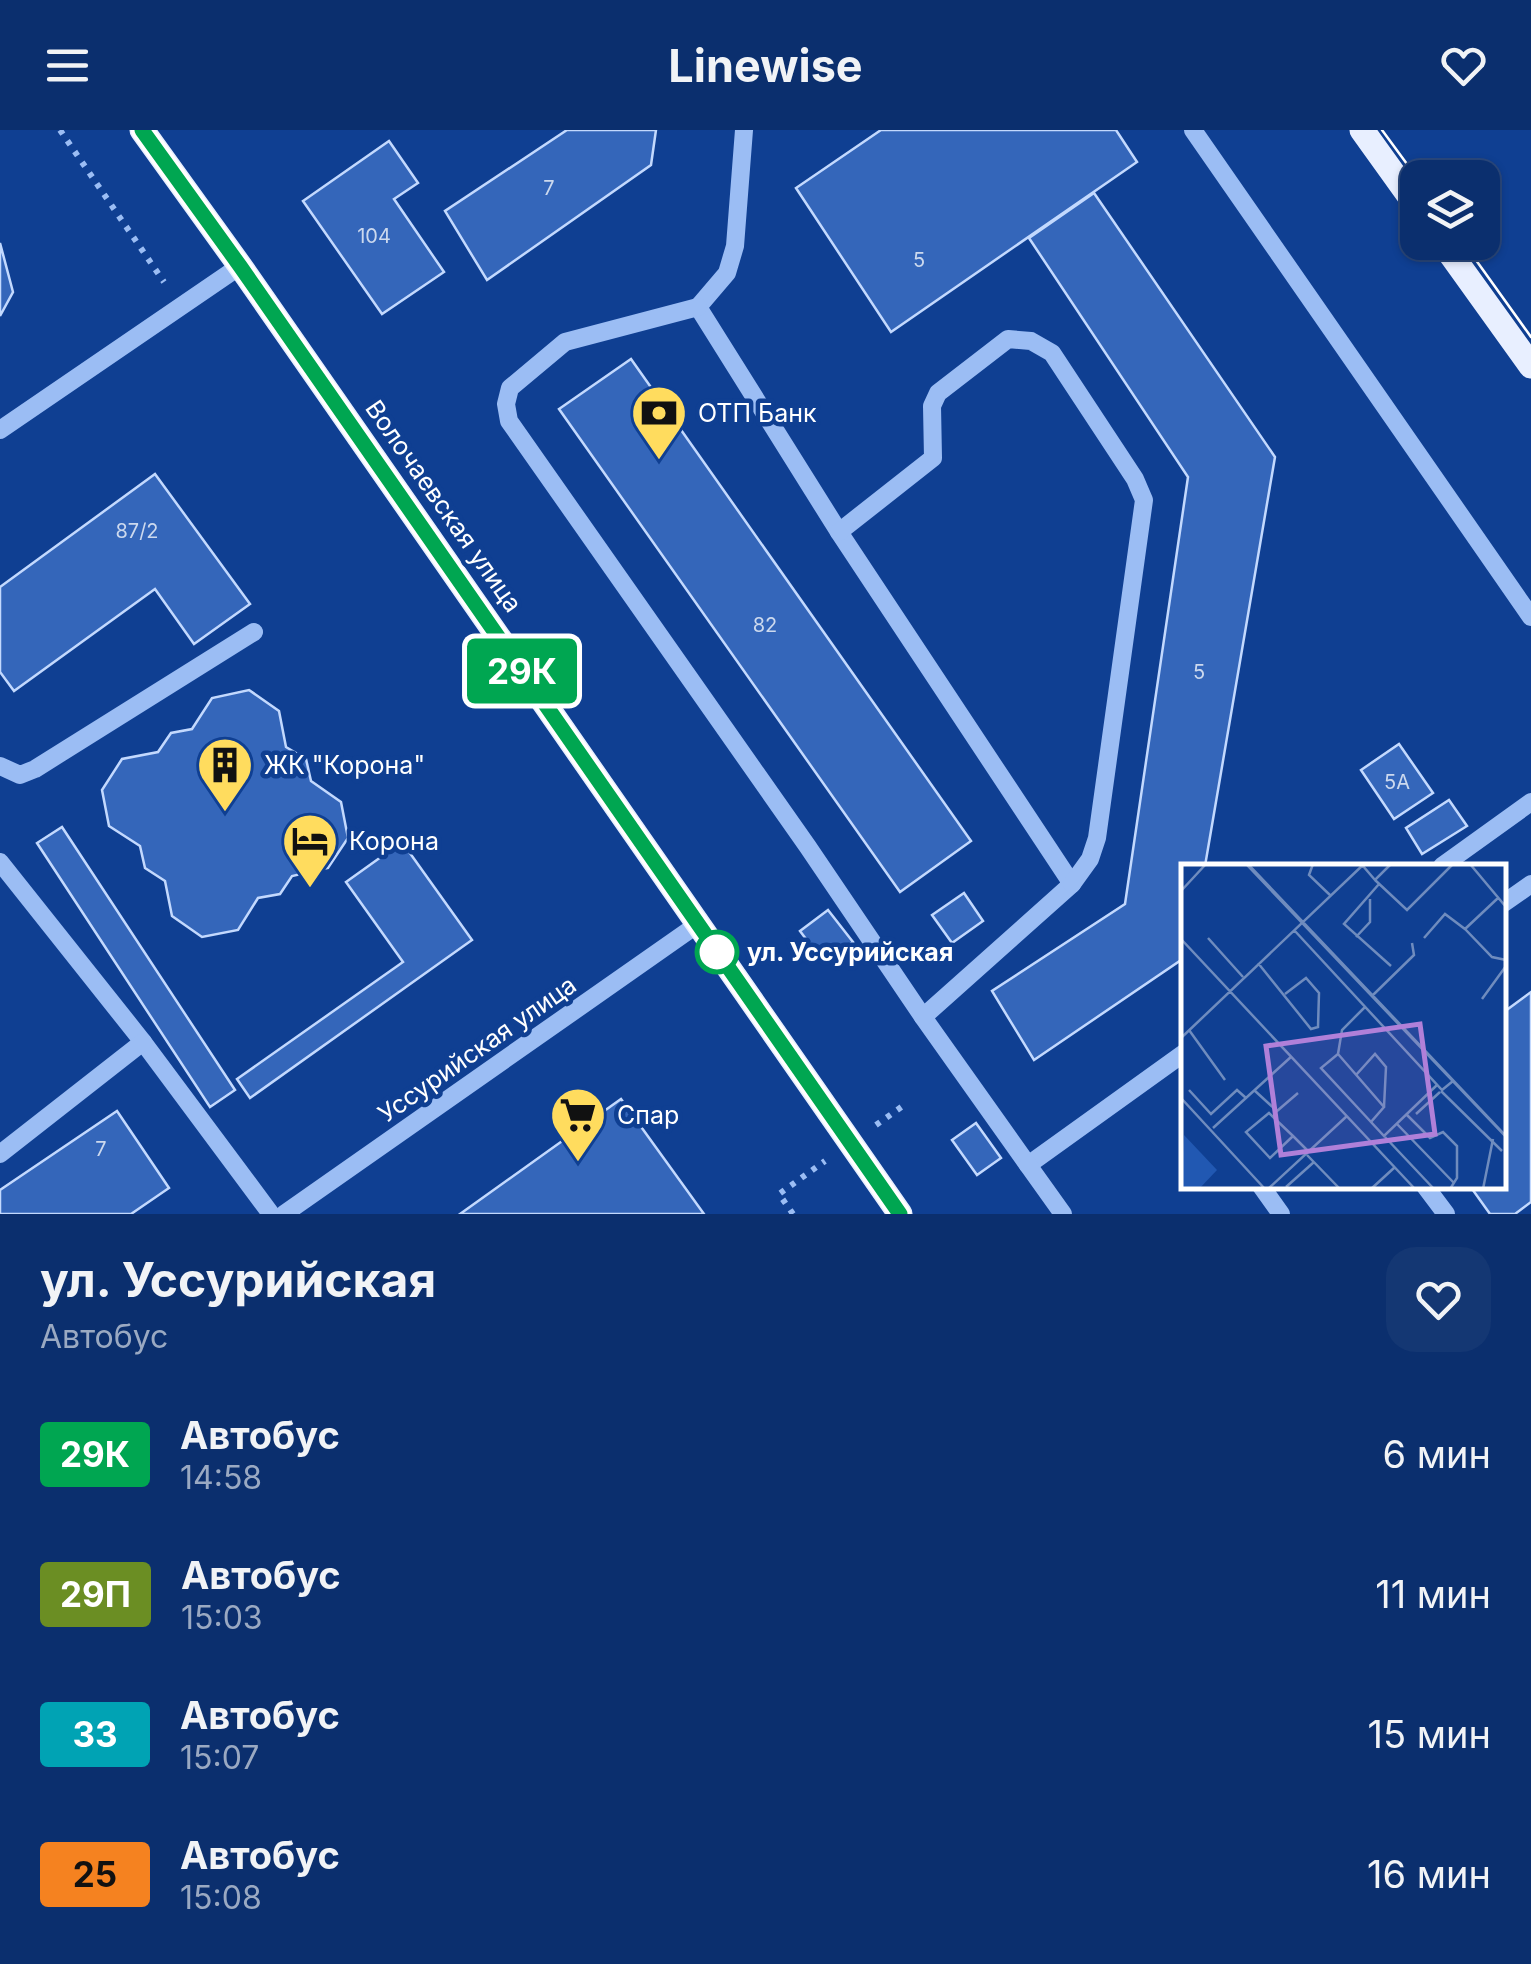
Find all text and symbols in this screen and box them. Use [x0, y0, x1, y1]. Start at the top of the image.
icon: menu [40, 38, 95, 93]
text: Linewise [668, 38, 863, 93]
icon: heart [1436, 38, 1491, 93]
map controls [1400, 160, 1500, 260]
button: layers [1400, 160, 1500, 260]
house number: 7 [543, 176, 555, 200]
house number: 104 [357, 224, 391, 248]
house number: 5 [913, 248, 925, 272]
bank icon: ОТП Банк [629, 383, 689, 462]
street label: Волочаевская улица [359, 394, 529, 618]
place label: ОТП Банк [698, 398, 817, 428]
house number: 87/2 [115, 519, 159, 543]
house number: 82 [753, 613, 777, 637]
line badge: 29К [464, 638, 580, 704]
text: 29К [487, 650, 557, 692]
house number: 5 [1193, 660, 1205, 684]
building icon: ЖК "Корона" [195, 735, 255, 814]
place label: ЖК "Корона" [264, 750, 425, 780]
house number: 5А [1384, 770, 1410, 794]
hotel icon: Корона [280, 811, 340, 890]
place label: Корона [349, 826, 439, 856]
inset map [1181, 864, 1506, 1189]
marker: ул. Уссурийская [696, 931, 738, 973]
place label: ул. Уссурийская [747, 937, 953, 967]
street label: Уссурийская улица [372, 969, 582, 1129]
supermarket icon: Спар [548, 1085, 608, 1164]
place label: Спар [617, 1100, 679, 1130]
house number: 7 [95, 1137, 107, 1161]
button: heart [1386, 1247, 1491, 1352]
text: ул. Уссурийская [40, 1250, 436, 1309]
text: Автобус [40, 1317, 168, 1356]
text: Автобус [180, 1412, 340, 1458]
text: 6 мин [1383, 1431, 1491, 1477]
text: 29К [60, 1433, 130, 1475]
text: 14:58 [180, 1458, 262, 1497]
text: Автобус [181, 1552, 341, 1598]
text: 11 мин [1375, 1571, 1491, 1617]
text: 29П [60, 1573, 131, 1615]
text: 15:03 [181, 1598, 263, 1637]
text: Автобус [180, 1692, 340, 1738]
text: 15 мин [1368, 1711, 1491, 1757]
text: 33 [72, 1713, 118, 1755]
text: 15:07 [180, 1738, 259, 1777]
text: Автобус [180, 1832, 340, 1878]
text: 16 мин [1367, 1851, 1491, 1897]
text: 25 [73, 1853, 117, 1895]
text: 15:08 [180, 1878, 262, 1917]

